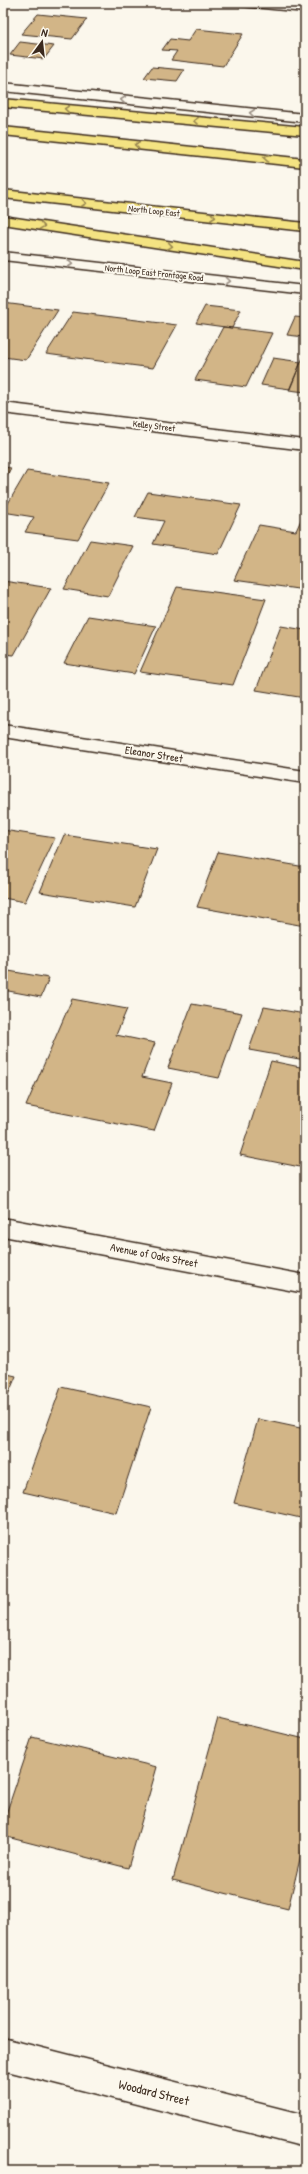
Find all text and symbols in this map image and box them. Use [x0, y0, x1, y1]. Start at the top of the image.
north arrow [22, 22, 62, 62]
text: N [40, 25, 49, 40]
one-way arrow [120, 95, 126, 104]
one-way arrow [64, 105, 70, 114]
one-way arrow [249, 109, 255, 118]
one-way arrow [193, 117, 199, 126]
one-way arrow [134, 141, 140, 150]
one-way arrow [263, 154, 269, 163]
one-way arrow [80, 198, 87, 207]
street label: North Loop East [128, 202, 181, 220]
one-way arrow [210, 212, 216, 221]
one-way arrow [38, 221, 45, 230]
one-way arrow [167, 241, 173, 250]
one-way arrow [67, 259, 73, 268]
street label: North Loop East Frontage Road [104, 262, 204, 284]
one-way arrow [224, 276, 230, 285]
street label: Kelley Street [132, 417, 177, 435]
street label: Eleanor Street [124, 743, 184, 766]
street label: Avenue of Oaks Street [109, 1240, 199, 1270]
street label: Woodard Street [117, 2075, 192, 2110]

